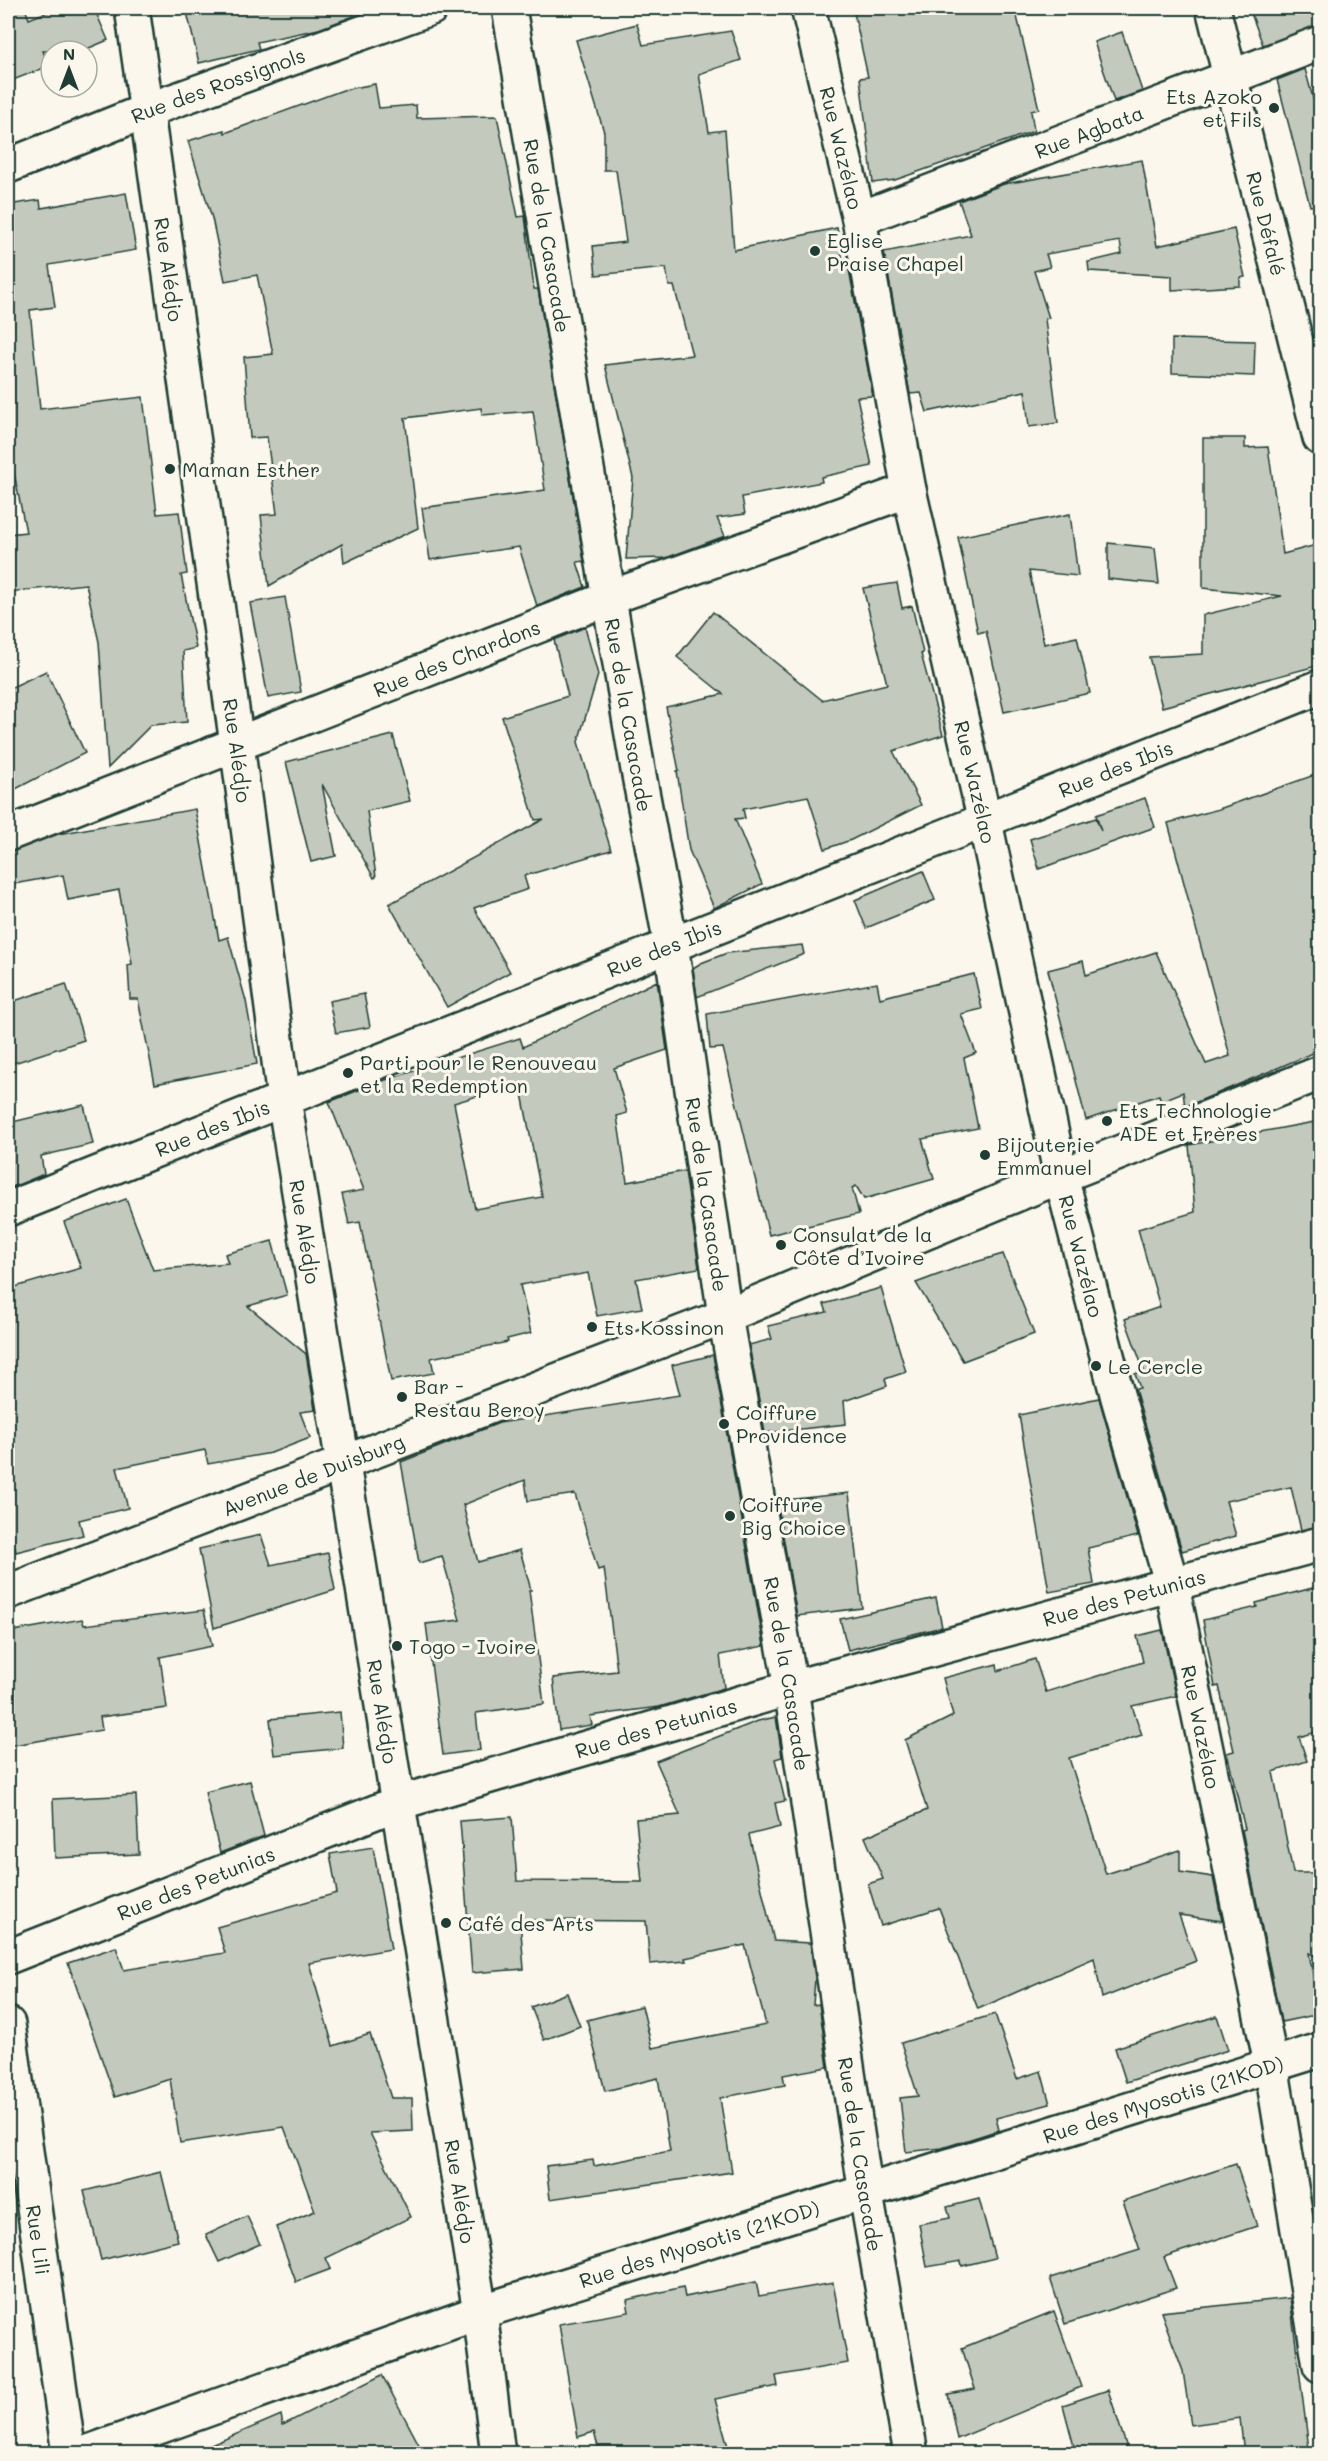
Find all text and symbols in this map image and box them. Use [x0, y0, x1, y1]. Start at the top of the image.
north arrow [39, 39, 99, 99]
street label: Rue des Rossignols [127, 42, 309, 129]
text: N [63, 43, 75, 64]
place label: Ets Azoko et Fils [1166, 83, 1262, 132]
street label: Rue Wazélao [814, 84, 869, 212]
street label: Rue Agbata [1031, 99, 1147, 164]
marker: Ets Azoko et Fils [1267, 101, 1281, 115]
street label: Rue de la Casacade [518, 137, 577, 335]
street label: Rue Défalé [1241, 169, 1292, 278]
street label: Rue Alédjo [149, 215, 190, 323]
place label: Eglise Praise Chapel [827, 227, 964, 276]
marker: Eglise Praise Chapel [808, 244, 822, 258]
place label: Maman Esther [182, 456, 320, 482]
marker: Maman Esther [163, 462, 177, 476]
street label: Rue des Chardons [369, 613, 544, 702]
street label: Rue de la Casacade [599, 616, 659, 814]
street label: Rue Alédjo [218, 697, 258, 804]
street label: Rue Wazélao [949, 718, 1002, 846]
street label: Rue des Ibis [1054, 734, 1177, 803]
street label: Rue des Ibis [603, 914, 725, 982]
place label: Parti pour le Renouveau et la Redemption [360, 1049, 597, 1098]
marker: Parti pour le Renouveau et la Redemption [341, 1066, 355, 1080]
street label: Rue des Ibis [151, 1093, 274, 1162]
street label: Rue de la Casacade [680, 1095, 734, 1293]
place label: Ets Technologie ADE et Frères [1119, 1097, 1272, 1146]
marker: Ets Technologie ADE et Frères [1100, 1114, 1114, 1128]
place label: Bijouterie Emmanuel [997, 1131, 1095, 1180]
marker: Bijouterie Emmanuel [978, 1148, 992, 1162]
street label: Rue Alédjo [284, 1178, 327, 1286]
street label: Rue Wazélao [1053, 1192, 1110, 1320]
place label: Consulat de la Côte d’Ivoire [793, 1221, 933, 1270]
marker: Consulat de la Côte d’Ivoire [774, 1238, 788, 1252]
place label: Ets Kossinon [604, 1314, 724, 1340]
marker: Ets Kossinon [585, 1320, 599, 1334]
place label: Le Cercle [1108, 1353, 1203, 1379]
marker: Le Cercle [1089, 1359, 1103, 1373]
place label: Bar - Restau Beroy [414, 1373, 545, 1422]
marker: Bar - Restau Beroy [395, 1390, 409, 1404]
place label: Coiffure Providence [736, 1399, 847, 1448]
marker: Coiffure Providence [717, 1417, 731, 1431]
street label: Avenue de Duisburg [218, 1428, 408, 1521]
place label: Coiffure Big Choice [742, 1491, 846, 1540]
marker: Coiffure Big Choice [723, 1509, 737, 1523]
street label: Rue des Petunias [1040, 1563, 1208, 1632]
street label: Rue de la Casacade [759, 1575, 816, 1772]
place label: Togo - Ivoire [409, 1633, 536, 1659]
marker: Togo - Ivoire [390, 1639, 404, 1653]
street label: Rue Alédjo [362, 1658, 404, 1766]
street label: Rue Wazélao [1176, 1663, 1227, 1791]
street label: Rue des Petunias [572, 1692, 740, 1764]
street label: Rue des Petunias [113, 1840, 279, 1926]
place label: Café des Arts [458, 1910, 594, 1936]
marker: Café des Arts [439, 1916, 453, 1930]
street label: Rue des Myosotis (21KOD) [1040, 2049, 1286, 2149]
street label: Rue de la Casacade [833, 2055, 889, 2253]
street label: Rue Alédjo [439, 2137, 482, 2245]
street label: Rue des Myosotis (21KOD) [576, 2194, 822, 2293]
street label: Rue Lili [21, 2203, 56, 2277]

